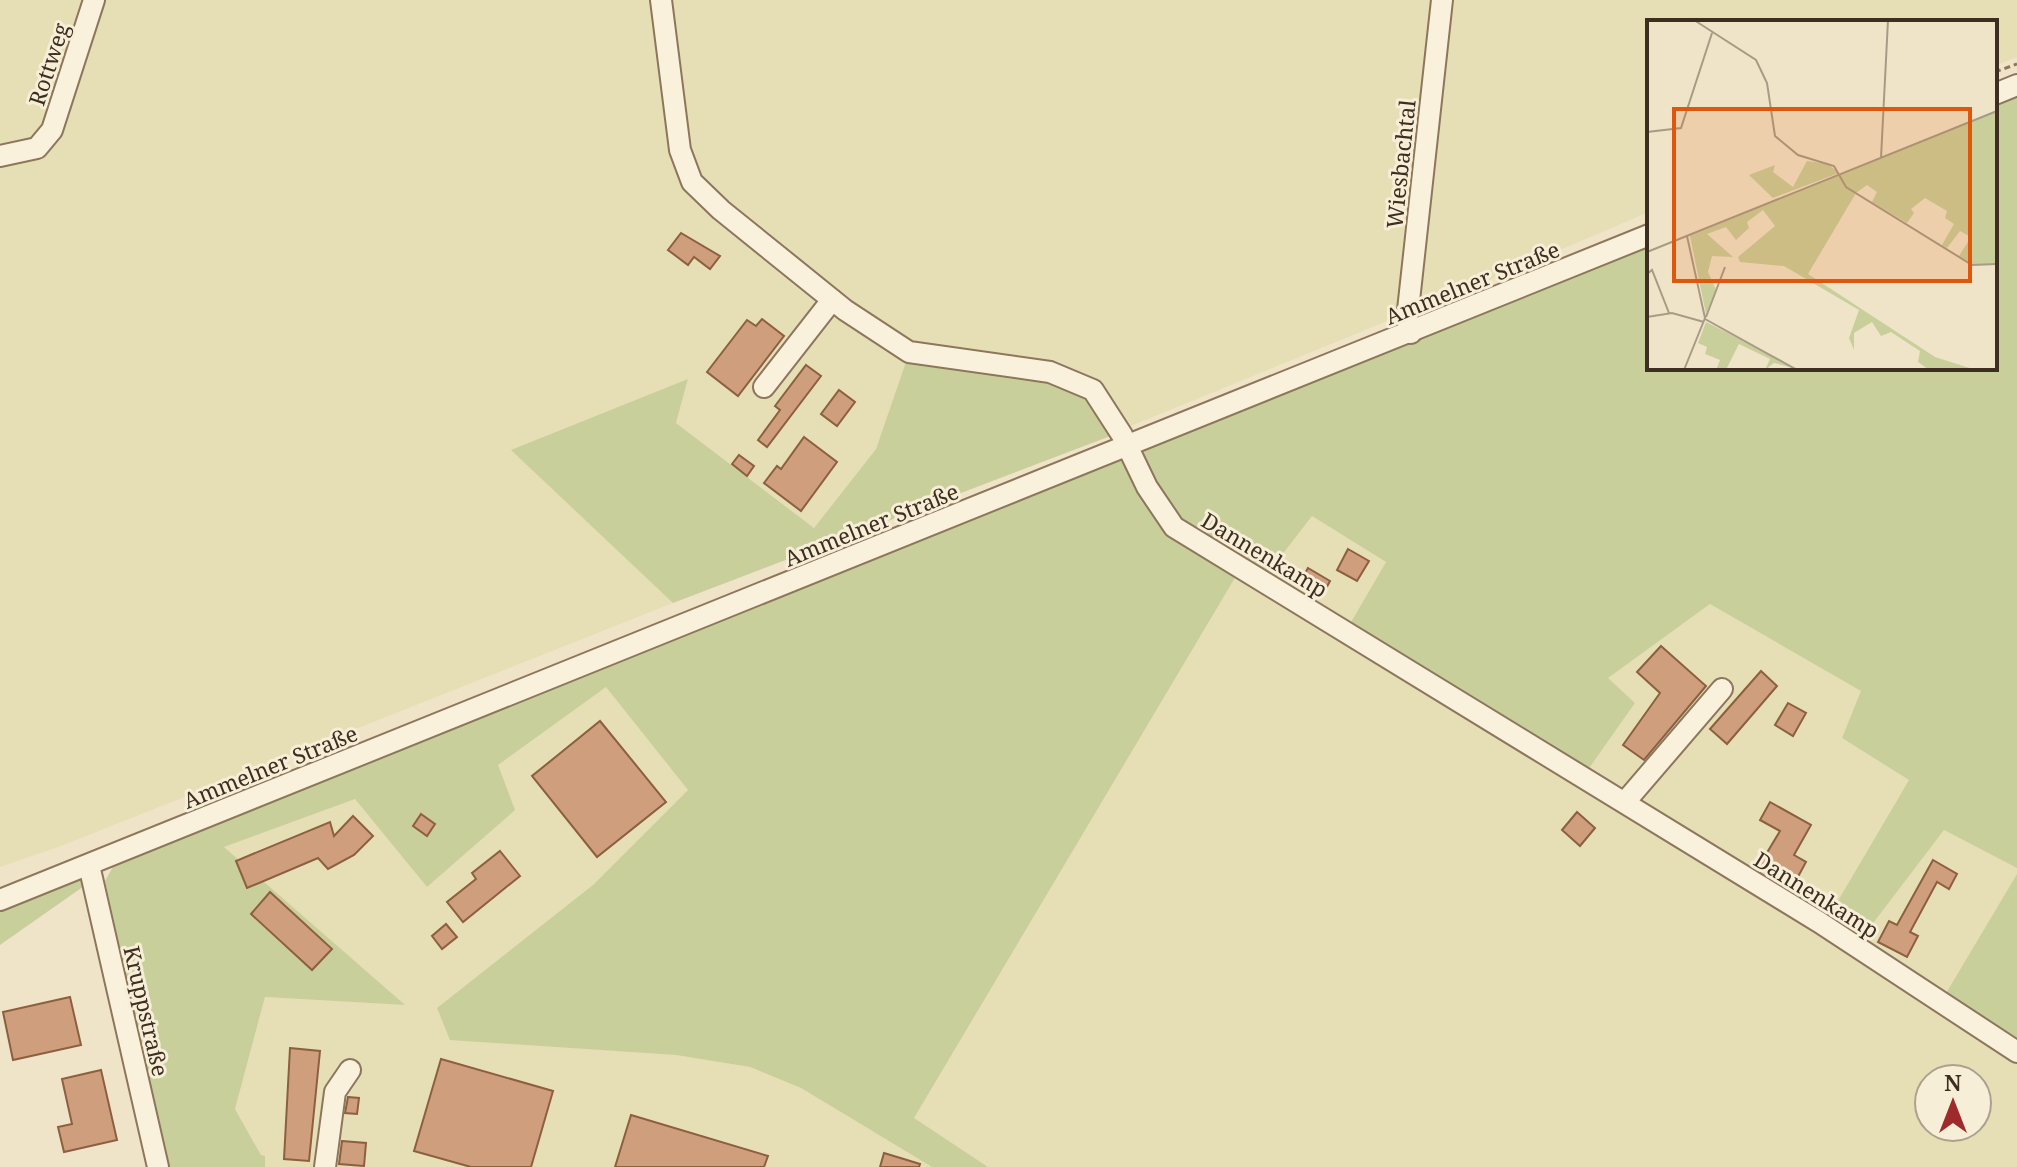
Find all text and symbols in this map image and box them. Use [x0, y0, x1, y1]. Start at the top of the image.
street label: Rottweg [21, 19, 75, 109]
inset map [1647, 20, 1997, 370]
street label: Wiesbachtal [1378, 98, 1422, 230]
street label: Ammelner Straße [1380, 233, 1564, 331]
street label: Ammelner Straße [779, 475, 963, 573]
street label: Dannenkamp [1196, 505, 1334, 603]
street label: Ammelner Straße [178, 717, 362, 815]
street label: Dannenkamp [1749, 844, 1885, 944]
street label: Kruppstraße [117, 943, 177, 1079]
north arrow [1913, 1063, 1993, 1143]
text: N [1944, 1067, 1962, 1097]

